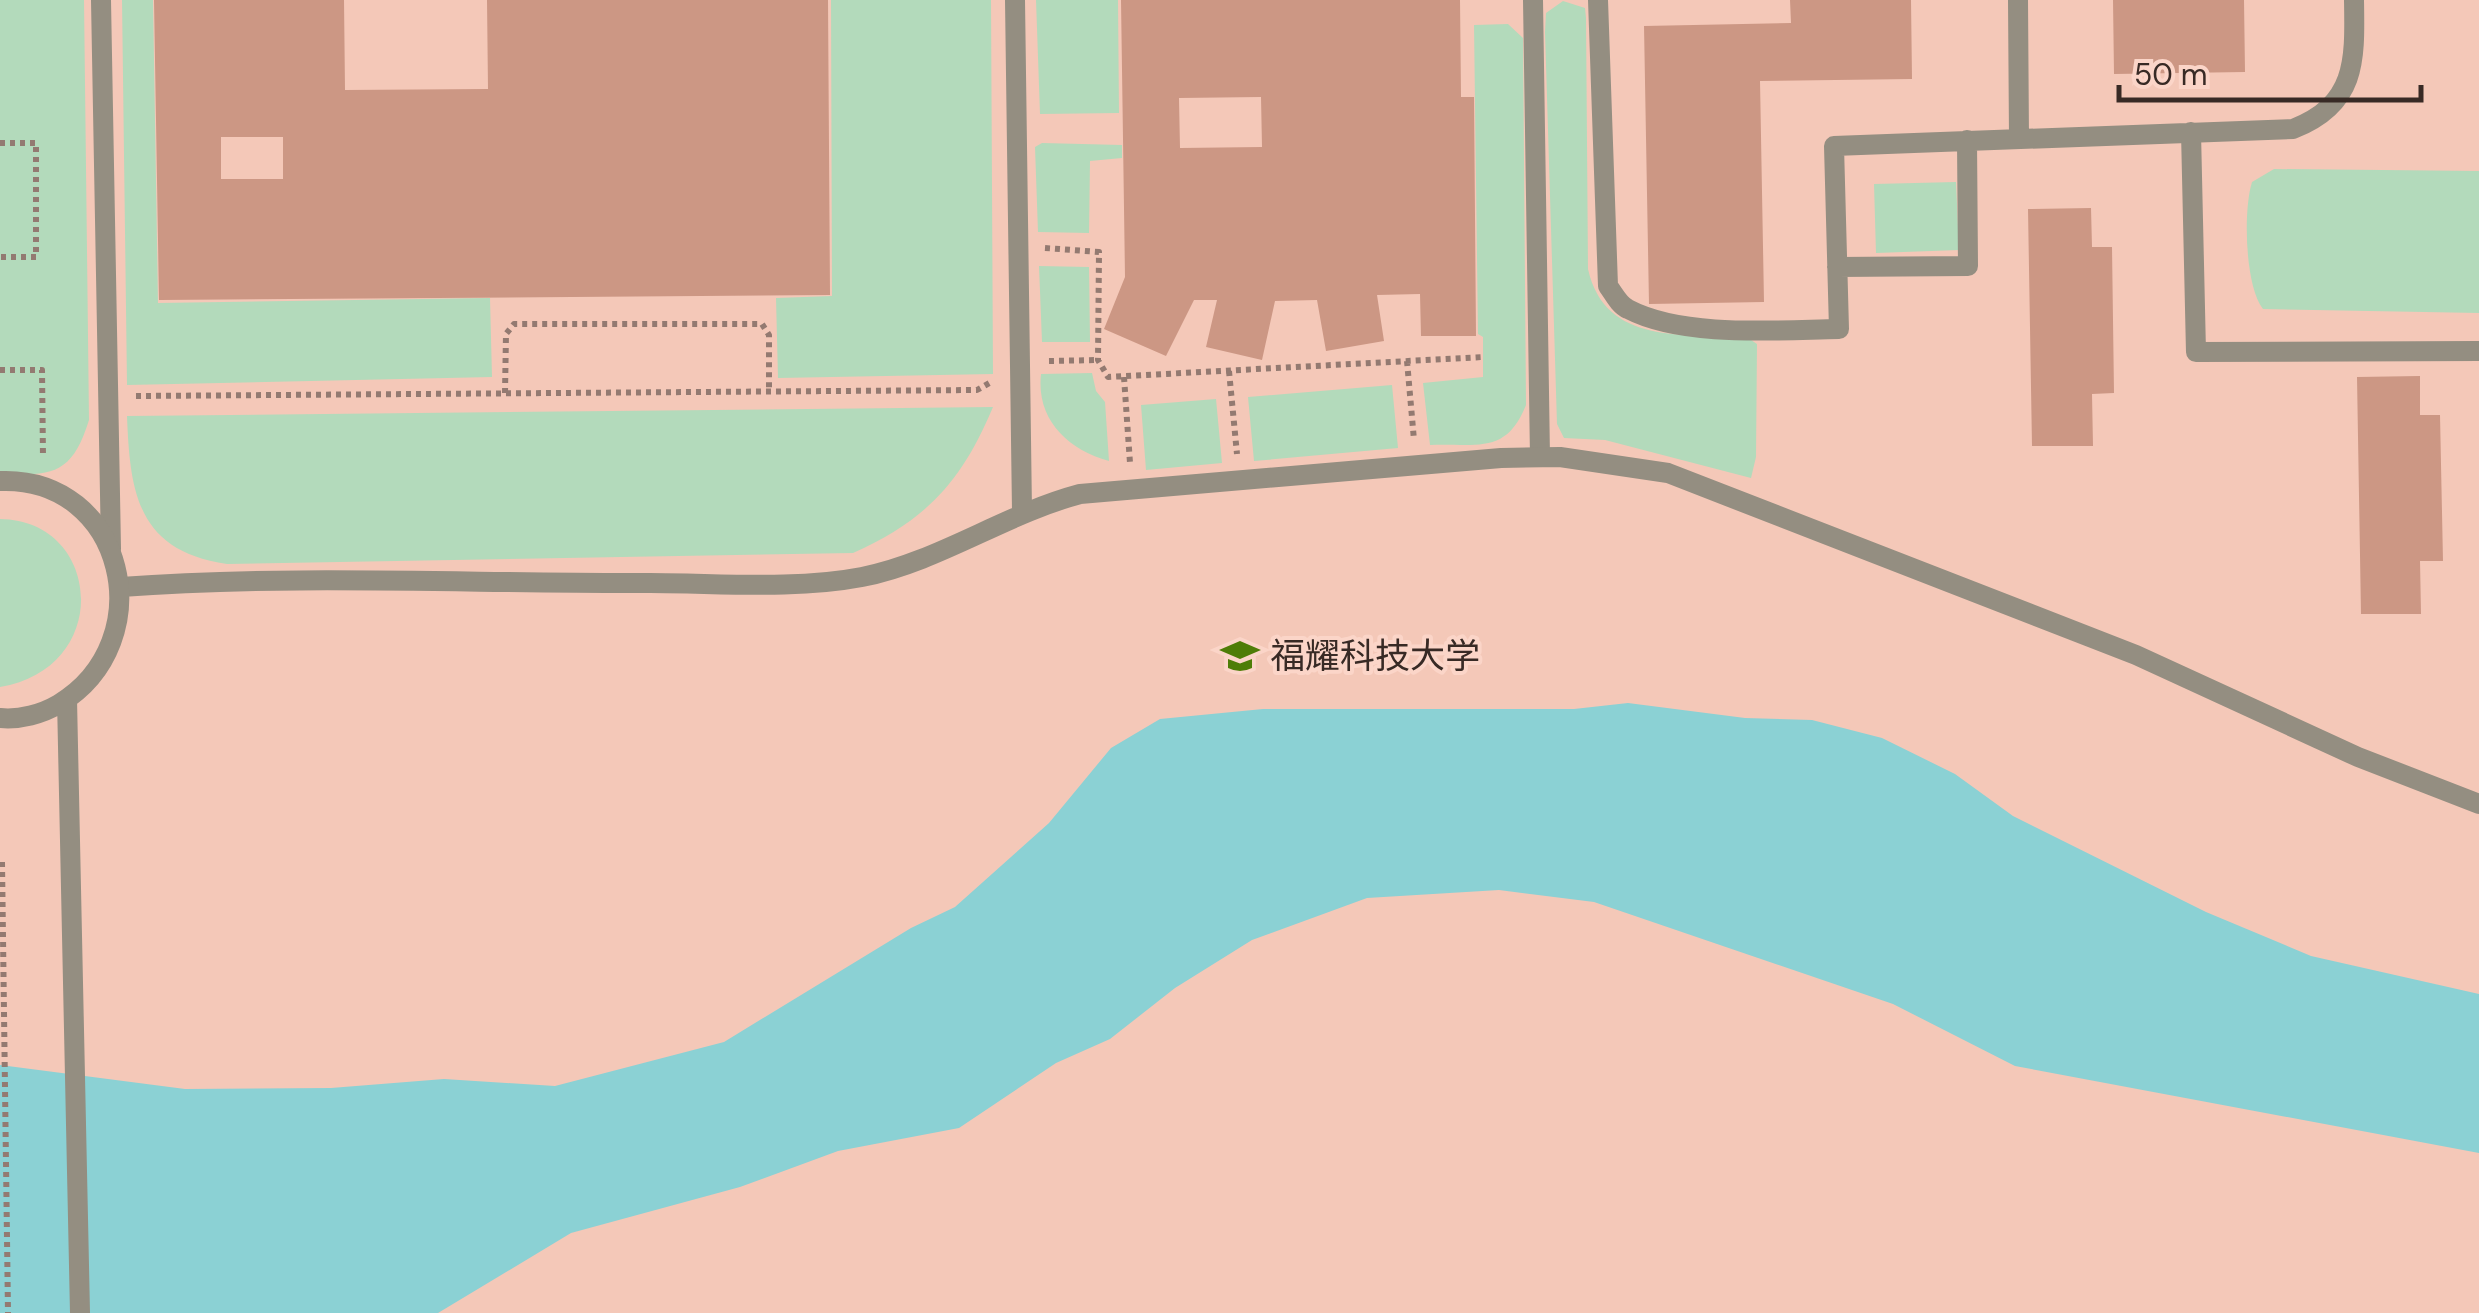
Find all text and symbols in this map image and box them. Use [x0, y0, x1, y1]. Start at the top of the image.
scale bar [2119, 40, 2422, 102]
text: 50 m [2134, 55, 2208, 94]
place label: 福耀科技大学 [1270, 633, 1480, 679]
school or university icon: 福耀科技大学 [1219, 635, 1261, 677]

